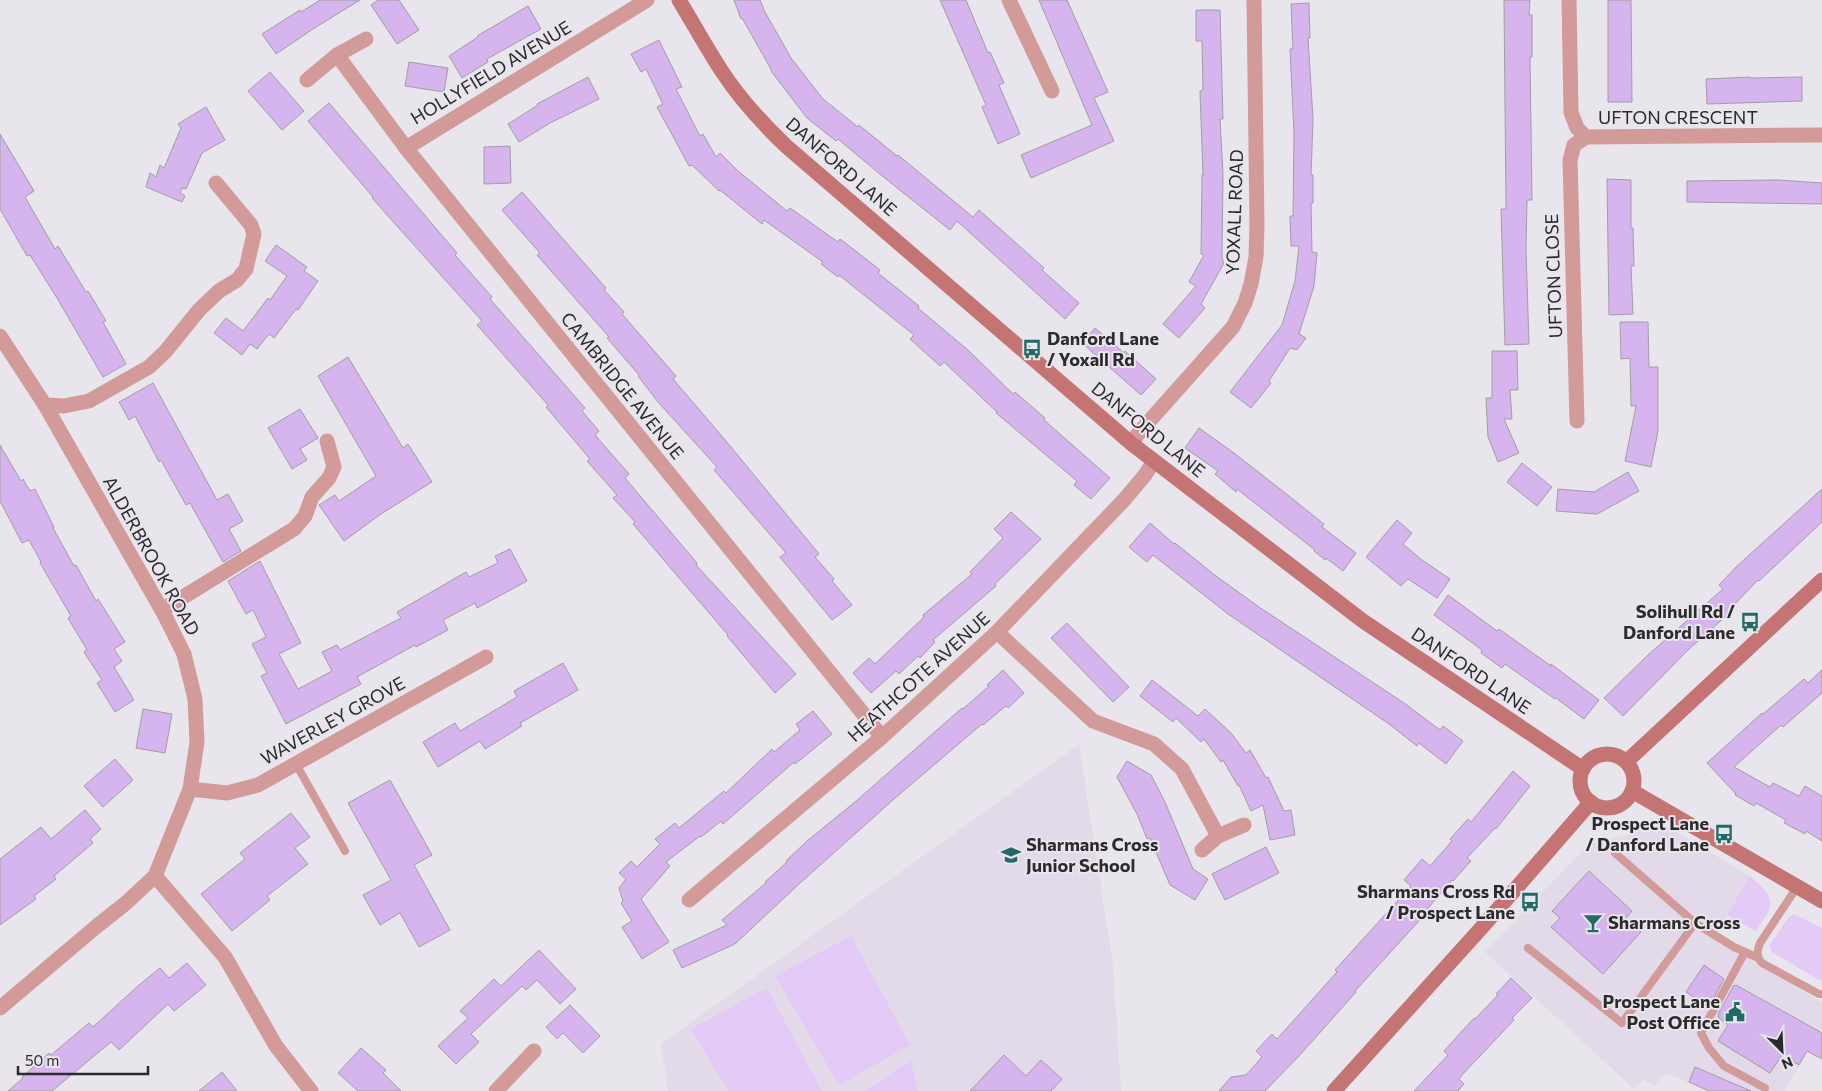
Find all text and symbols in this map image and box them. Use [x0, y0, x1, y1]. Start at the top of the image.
street label: HOLLYFIELD AVENUE [406, 16, 575, 129]
street label: UFTON CRESCENT [1598, 106, 1758, 128]
street label: DANFORD LANE [782, 112, 902, 220]
street label: YOXALL ROAD [1221, 149, 1247, 275]
street label: UFTON CLOSE [1540, 213, 1566, 339]
street label: CAMBRIDGE AVENUE [557, 307, 689, 463]
place label: Danford Lane / Yoxall Rd [1047, 327, 1159, 370]
bus stop icon: Danford Lane / Yoxall Rd [1021, 338, 1043, 360]
street label: DANFORD LANE [1088, 377, 1210, 482]
street label: ALDERBROOK ROAD [99, 472, 205, 639]
place label: Solihull Rd / Danford Lane [1623, 600, 1735, 643]
street label: HEATHCOTE AVENUE [843, 607, 994, 746]
bus stop icon: Solihull Rd / Danford Lane [1739, 611, 1761, 633]
street label: DANFORD LANE [1408, 622, 1536, 718]
street label: WAVERLEY GROVE [256, 671, 409, 769]
place label: Prospect Lane / Danford Lane [1586, 812, 1709, 855]
bus stop icon: Prospect Lane / Danford Lane [1713, 823, 1735, 845]
place label: Sharmans Cross Junior School [1026, 833, 1158, 876]
school or university icon: Sharmans Cross Junior School [1000, 844, 1022, 866]
place label: Sharmans Cross Rd / Prospect Lane [1357, 880, 1515, 923]
bus stop icon: Sharmans Cross Rd / Prospect Lane [1519, 891, 1541, 913]
place label: Sharmans Cross [1608, 911, 1740, 933]
bar icon: Sharmans Cross [1582, 912, 1604, 934]
place label: Prospect Lane Post Office [1602, 990, 1720, 1033]
public building icon: Prospect Lane Post Office [1724, 1001, 1746, 1023]
north arrow [1757, 1026, 1807, 1076]
scale bar [18, 1044, 148, 1076]
text: 50 m [25, 1051, 59, 1069]
text: N [1779, 1053, 1796, 1073]

